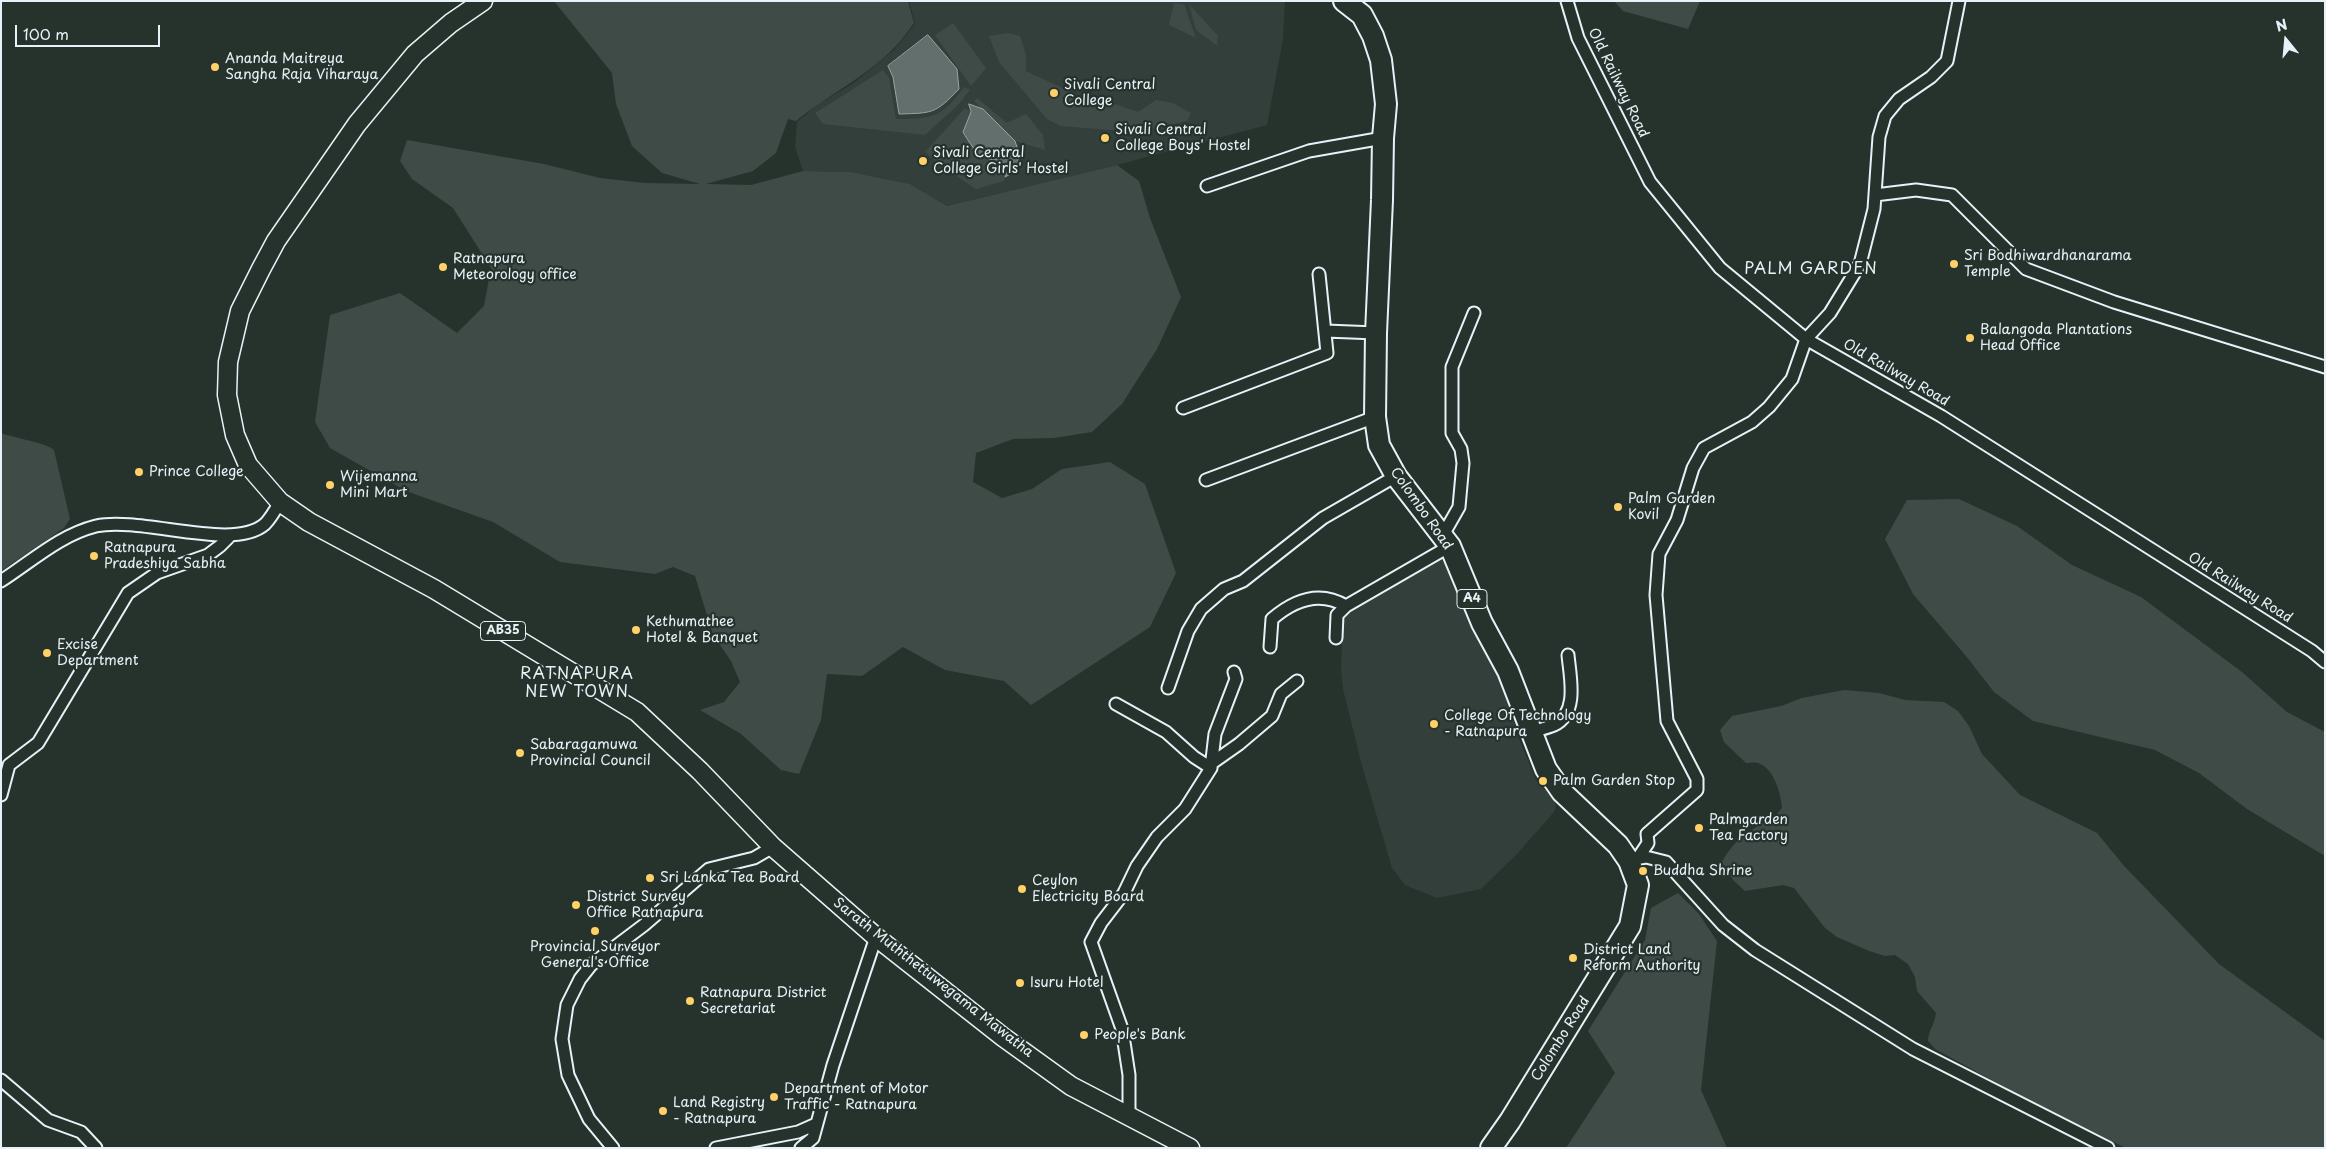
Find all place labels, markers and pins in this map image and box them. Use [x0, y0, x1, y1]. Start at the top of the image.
place label: Ananda Maitreya Sangha Raja Viharaya [225, 51, 378, 84]
marker: Ananda Maitreya Sangha Raja Viharaya [209, 61, 221, 73]
place label: Sivali Central College [1064, 77, 1156, 110]
marker: Sivali Central College [1048, 87, 1060, 99]
place label: Sivali Central College Boys' Hostel [1115, 122, 1250, 154]
marker: Sivali Central College Boys' Hostel [1099, 132, 1111, 144]
place label: Sivali Central College Girls' Hostel [933, 145, 1068, 178]
marker: Sivali Central College Girls' Hostel [917, 155, 929, 167]
place label: Sri Bodhiwardhanarama Temple [1964, 248, 2132, 280]
place label: Ratnapura Meteorology office [453, 251, 577, 284]
marker: Sri Bodhiwardhanarama Temple [1948, 258, 1960, 270]
marker: Ratnapura Meteorology office [437, 261, 449, 273]
place label: Balangoda Plantations Head Office [1980, 322, 2132, 354]
marker: Balangoda Plantations Head Office [1964, 332, 1976, 344]
place label: Prince College [149, 464, 244, 480]
marker: Prince College [133, 466, 145, 478]
place label: Wijemanna Mini Mart [340, 469, 417, 502]
marker: Wijemanna Mini Mart [324, 479, 336, 491]
place label: Palm Garden Kovil [1628, 491, 1715, 524]
marker: Palm Garden Kovil [1612, 501, 1624, 513]
place label: Ratnapura Pradeshiya Sabha [104, 540, 226, 572]
marker: Ratnapura Pradeshiya Sabha [88, 550, 100, 562]
place label: Kethumathee Hotel & Banquet [646, 614, 758, 646]
marker: Kethumathee Hotel & Banquet [630, 624, 642, 636]
place label: Excise Department [57, 637, 138, 670]
marker: Excise Department [41, 647, 53, 659]
place label: College Of Technology - Ratnapura [1444, 708, 1591, 740]
marker: College Of Technology - Ratnapura [1428, 718, 1440, 730]
place label: Sabaragamuwa Provincial Council [530, 737, 651, 770]
marker: Sabaragamuwa Provincial Council [514, 747, 526, 759]
place label: Palm Garden Stop [1553, 773, 1675, 789]
marker: Palm Garden Stop [1537, 775, 1549, 787]
place label: Palmgarden Tea Factory [1709, 812, 1788, 844]
marker: Palmgarden Tea Factory [1693, 822, 1705, 834]
place label: Buddha Shrine [1653, 863, 1752, 879]
marker: Buddha Shrine [1637, 865, 1649, 877]
place label: Sri Lanka Tea Board [660, 870, 799, 886]
marker: Sri Lanka Tea Board [644, 872, 656, 884]
place label: Ceylon Electricity Board [1032, 873, 1144, 906]
marker: Ceylon Electricity Board [1016, 883, 1028, 895]
place label: District Survey Office Ratnapura [586, 889, 703, 922]
marker: District Survey Office Ratnapura [570, 899, 582, 911]
marker: Provincial Surveyor General's Office [589, 925, 601, 937]
place label: Provincial Surveyor General's Office [530, 939, 660, 972]
place label: District Land Reform Authority [1583, 942, 1701, 974]
marker: District Land Reform Authority [1567, 952, 1579, 964]
place label: Isuru Hotel [1030, 975, 1104, 991]
marker: Isuru Hotel [1014, 977, 1026, 989]
place label: Ratnapura District Secretariat [700, 985, 826, 1018]
marker: Ratnapura District Secretariat [684, 995, 696, 1007]
place label: People's Bank [1094, 1027, 1186, 1043]
marker: People's Bank [1078, 1029, 1090, 1041]
place label: Department of Motor Traffic - Ratnapura [784, 1081, 928, 1114]
marker: Department of Motor Traffic - Ratnapura [768, 1091, 780, 1103]
place label: Land Registry - Ratnapura [673, 1095, 765, 1128]
marker: Land Registry - Ratnapura [657, 1105, 669, 1117]

